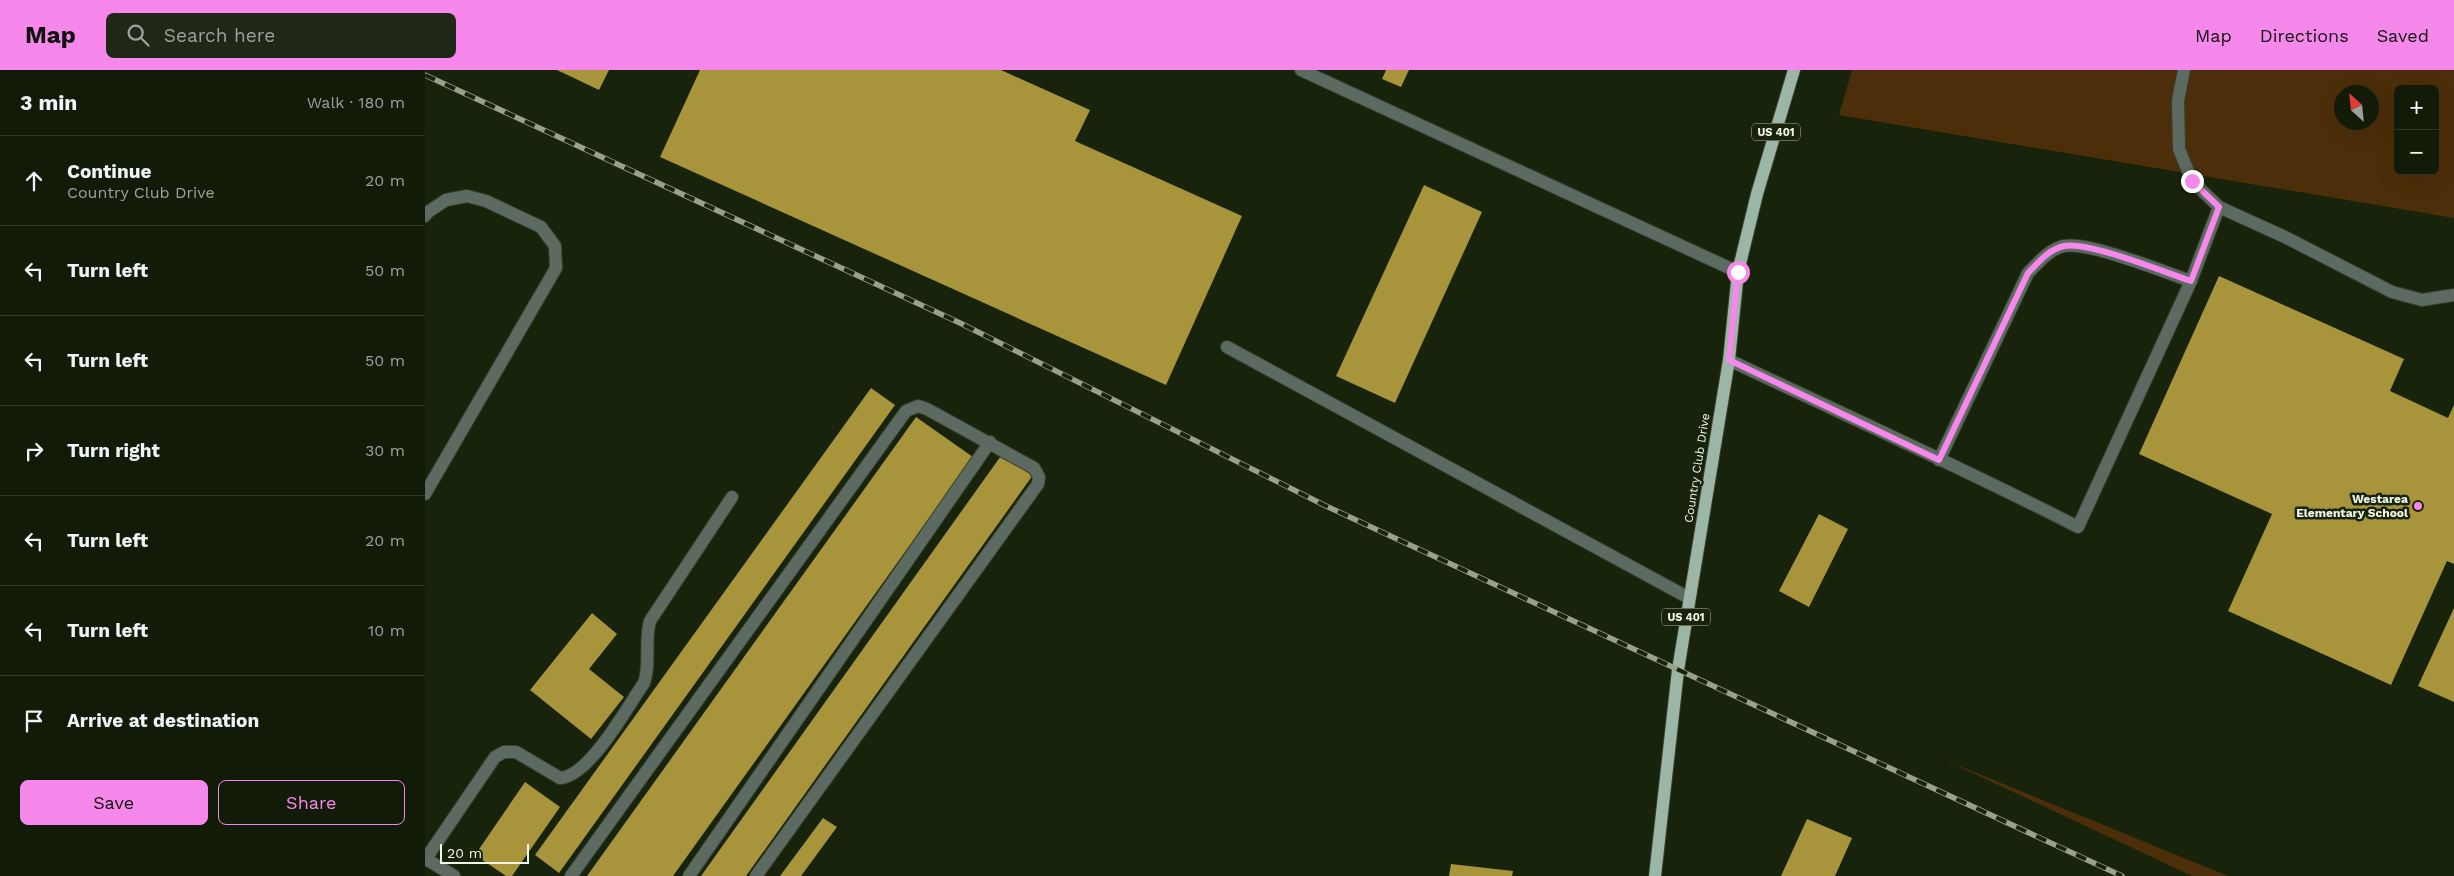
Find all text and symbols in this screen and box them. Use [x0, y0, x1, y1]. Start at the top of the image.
search box [106, 13, 456, 58]
text: Map [25, 21, 76, 49]
icon: search [124, 21, 152, 49]
text: Search here [164, 24, 275, 47]
text: Map [2195, 25, 2232, 46]
text: Directions [2260, 25, 2349, 46]
text: Saved [2377, 25, 2429, 46]
north arrow [2334, 85, 2379, 130]
map controls [2394, 85, 2439, 175]
button: + [2394, 85, 2439, 130]
text: 3 min [20, 90, 77, 115]
text: Walk · 180 m [307, 93, 405, 112]
road number: US 401 [1752, 124, 1800, 140]
button: − [2394, 130, 2439, 175]
text: Continue [67, 160, 151, 183]
icon: ahead [20, 167, 48, 195]
route end [2181, 170, 2204, 193]
text: 20 m [365, 171, 405, 190]
text: Country Club Drive [67, 183, 215, 202]
icon: left [20, 257, 48, 285]
text: Turn left [67, 259, 148, 282]
text: 50 m [365, 261, 405, 280]
route start [1727, 261, 1750, 284]
icon: left [20, 347, 48, 375]
text: Turn left [67, 349, 148, 372]
text: 50 m [365, 351, 405, 370]
street label: Country Club Drive [1681, 412, 1713, 524]
icon: right [20, 437, 48, 465]
text: Turn right [67, 439, 160, 462]
text: 30 m [365, 441, 405, 460]
place label: Westarea Elementary School [2296, 492, 2408, 520]
marker: Westarea Elementary School [2412, 500, 2424, 512]
icon: left [20, 527, 48, 555]
text: Turn left [67, 529, 148, 552]
text: 20 m [365, 531, 405, 550]
road number: US 401 [1662, 608, 1710, 626]
icon: left [20, 617, 48, 645]
text: Turn left [67, 619, 148, 642]
text: 10 m [368, 621, 405, 640]
icon: arrive [20, 707, 48, 735]
text: Arrive at destination [67, 709, 259, 732]
button: Save [20, 780, 208, 825]
button: Share [218, 780, 405, 825]
scale bar [440, 841, 529, 864]
text: 20 m [447, 845, 482, 861]

